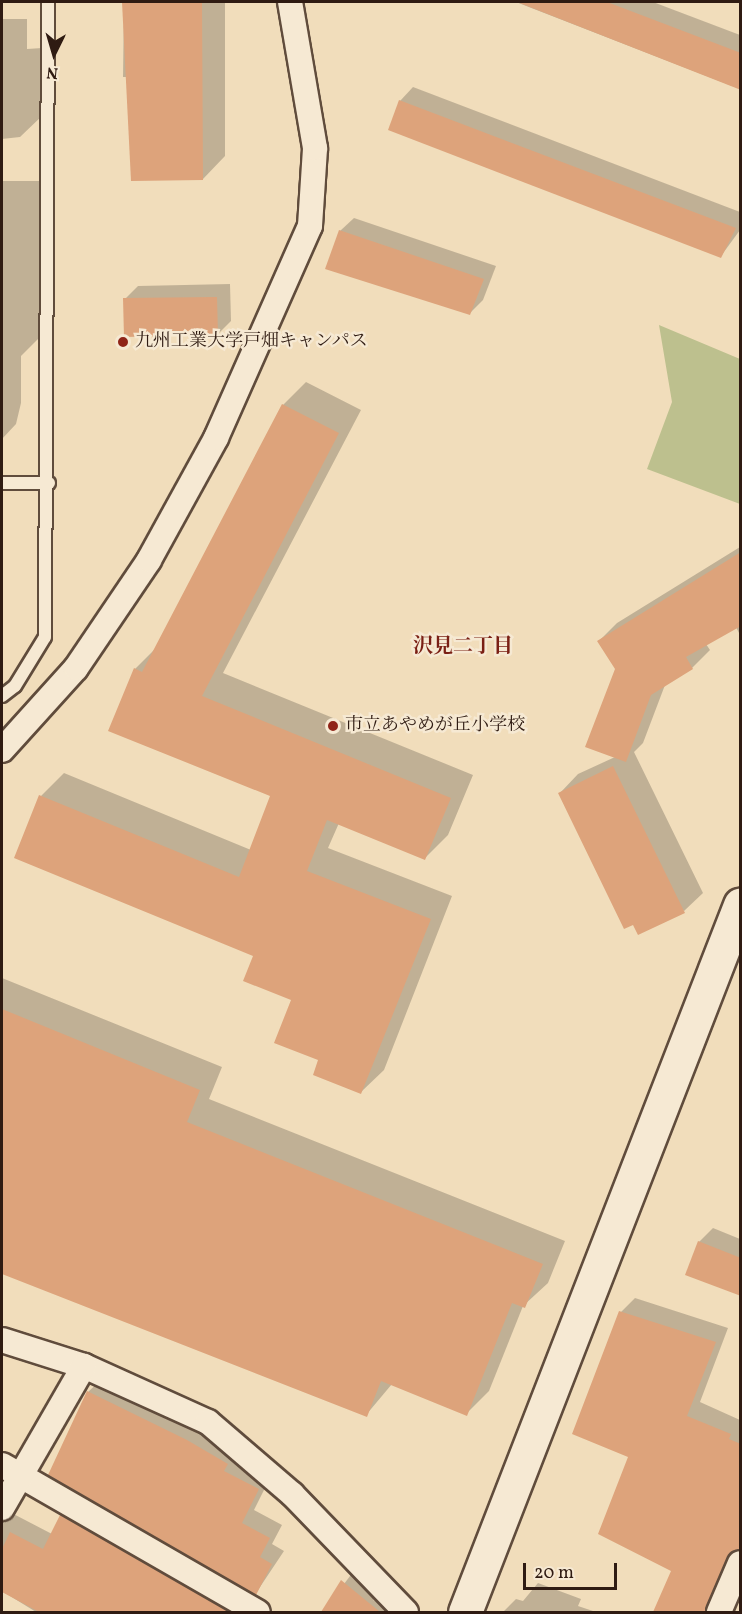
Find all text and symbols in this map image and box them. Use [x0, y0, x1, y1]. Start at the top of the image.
north arrow [24, 24, 84, 84]
text: N [46, 60, 59, 83]
place label: 九州工業大学戸畑キャンパス [135, 331, 369, 353]
marker: 九州工業大学戸畑キャンパス [116, 335, 130, 349]
district label: 沢見二丁目 [413, 635, 513, 659]
place label: 市立あやめが丘小学校 [345, 715, 525, 737]
marker: 市立あやめが丘小学校 [326, 719, 340, 733]
scale bar [526, 1551, 620, 1589]
text: 20 m [534, 1561, 574, 1586]

